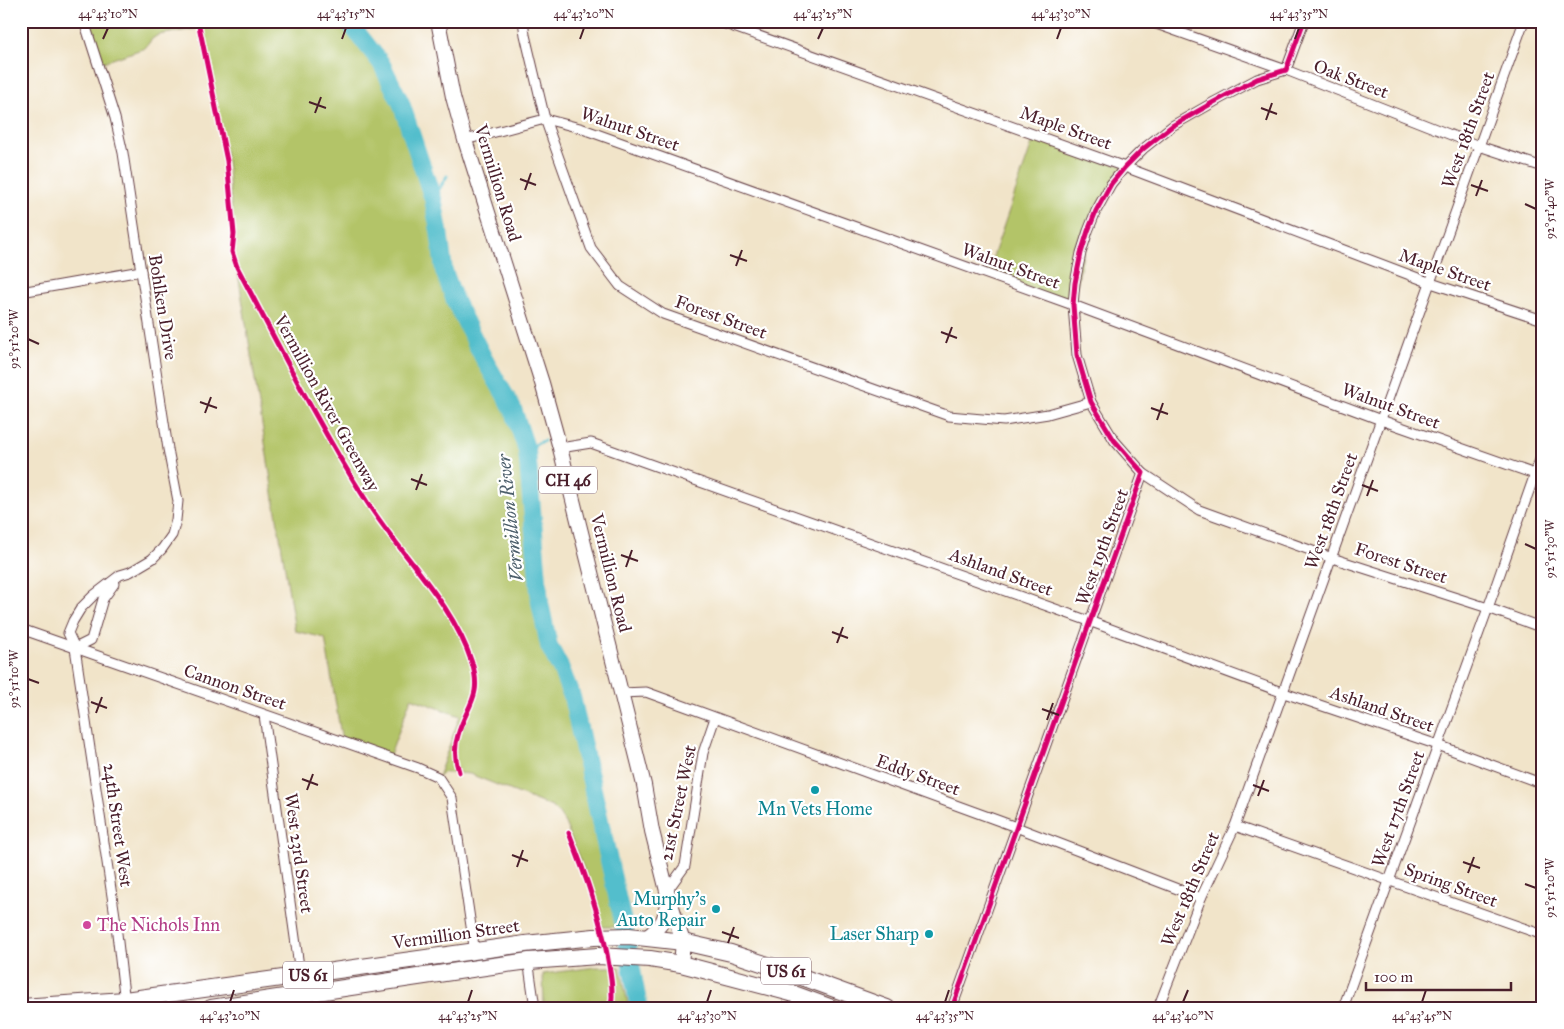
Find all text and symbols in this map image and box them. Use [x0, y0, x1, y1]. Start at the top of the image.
text: 44°43'10"N [78, 7, 138, 21]
text: 44°43'15"N [317, 7, 375, 21]
text: 44°43'20"N [554, 7, 614, 21]
text: 44°43'25"N [793, 7, 853, 21]
text: 44°43'30"N [1031, 7, 1091, 21]
text: 44°43'35"N [1270, 7, 1328, 21]
street label: Oak Street [1311, 55, 1392, 104]
street label: West 18th Street [1437, 68, 1499, 191]
street label: Maple Street [1017, 101, 1115, 155]
street label: Walnut Street [578, 102, 683, 156]
street label: Vermillion Road [469, 121, 526, 244]
text: 92°51'40"W [1543, 178, 1557, 239]
street label: Walnut Street [959, 238, 1064, 294]
street label: Maple Street [1396, 244, 1495, 296]
street label: Bohlken Drive [144, 253, 182, 361]
street label: Forest Street [672, 290, 771, 344]
text: 92°51'20"W [7, 308, 21, 369]
street label: Vermillion River Greenway [269, 310, 385, 496]
street label: Walnut Street [1339, 378, 1444, 434]
street label: West 18th Street [1300, 449, 1362, 572]
water label: Vermillion River [492, 452, 528, 583]
road number: CH 46 [539, 466, 597, 494]
street label: West 19th Street [1071, 485, 1133, 608]
street label: Vermillion Road [585, 510, 636, 635]
text: 92°51'30"W [1543, 519, 1557, 578]
street label: Forest Street [1352, 538, 1451, 589]
street label: Ashland Street [945, 543, 1056, 601]
text: 92°51'10"W [7, 649, 21, 708]
street label: Cannon Street [181, 659, 290, 715]
street label: Ashland Street [1326, 681, 1437, 737]
street label: 21st Street West [655, 742, 701, 863]
street label: West 17th Street [1367, 747, 1429, 870]
street label: Eddy Street [873, 750, 964, 801]
street label: 24th Street West [98, 762, 138, 889]
marker: Mn Vets Home [809, 784, 821, 796]
street label: West 23rd Street [280, 792, 318, 915]
place label: Mn Vets Home [758, 798, 872, 820]
street label: West 18th Street [1156, 828, 1224, 950]
text: 92°51'20"W [1543, 857, 1557, 918]
street label: Spring Street [1401, 858, 1501, 913]
place label: Murphy's Auto Repair [616, 888, 706, 931]
marker: Murphy's Auto Repair [710, 903, 722, 915]
place label: The Nichols Inn [97, 914, 220, 936]
street label: Vermillion Street [390, 914, 521, 954]
marker: The Nichols Inn [81, 919, 93, 931]
place label: Laser Sharp [830, 923, 919, 945]
marker: Laser Sharp [923, 928, 935, 940]
road number: US 61 [761, 958, 811, 984]
scale bar [1366, 959, 1512, 991]
road number: US 61 [283, 962, 333, 988]
text: 100 m [1374, 968, 1414, 986]
text: 44°43'20"N [200, 1009, 260, 1023]
text: 44°43'25"N [438, 1009, 498, 1023]
text: 44°43'30"N [677, 1009, 737, 1023]
text: 44°43'35"N [916, 1009, 974, 1023]
text: 44°43'40"N [1152, 1009, 1214, 1023]
text: 44°43'45"N [1392, 1009, 1452, 1023]

